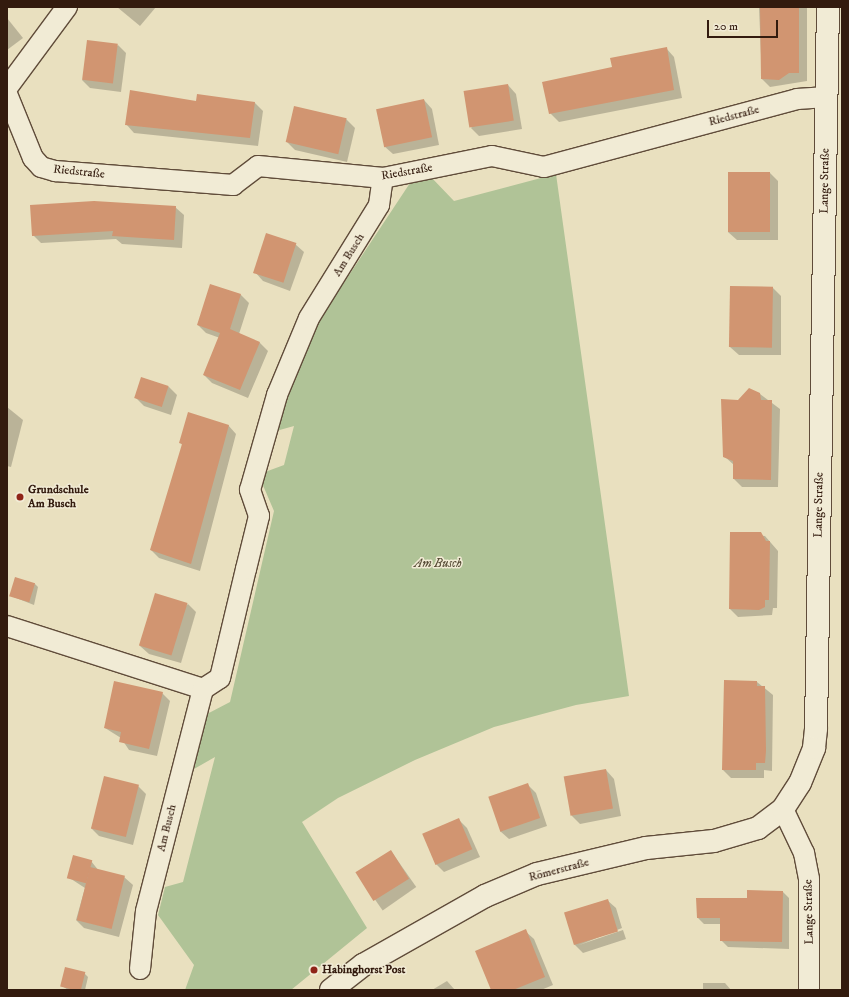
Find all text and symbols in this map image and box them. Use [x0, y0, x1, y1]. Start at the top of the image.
scale bar [709, 12, 780, 38]
text: 20 m [714, 19, 738, 34]
street label: Riedstraße [707, 102, 761, 130]
street label: Lange Straße [817, 148, 833, 214]
street label: Riedstraße [380, 160, 434, 184]
street label: Riedstraße [53, 162, 105, 182]
street label: Am Busch [330, 231, 368, 279]
street label: Lange Straße [811, 472, 827, 538]
place label: Grundschule Am Busch [28, 483, 89, 511]
marker: Grundschule Am Busch [15, 492, 25, 502]
park label: Am Busch [414, 557, 462, 571]
street label: Am Busch [154, 803, 180, 853]
street label: Römerstraße [527, 855, 591, 885]
street label: Lange Straße [801, 879, 817, 945]
place label: Habinghorst Post [322, 963, 405, 977]
marker: Habinghorst Post [309, 965, 319, 975]

